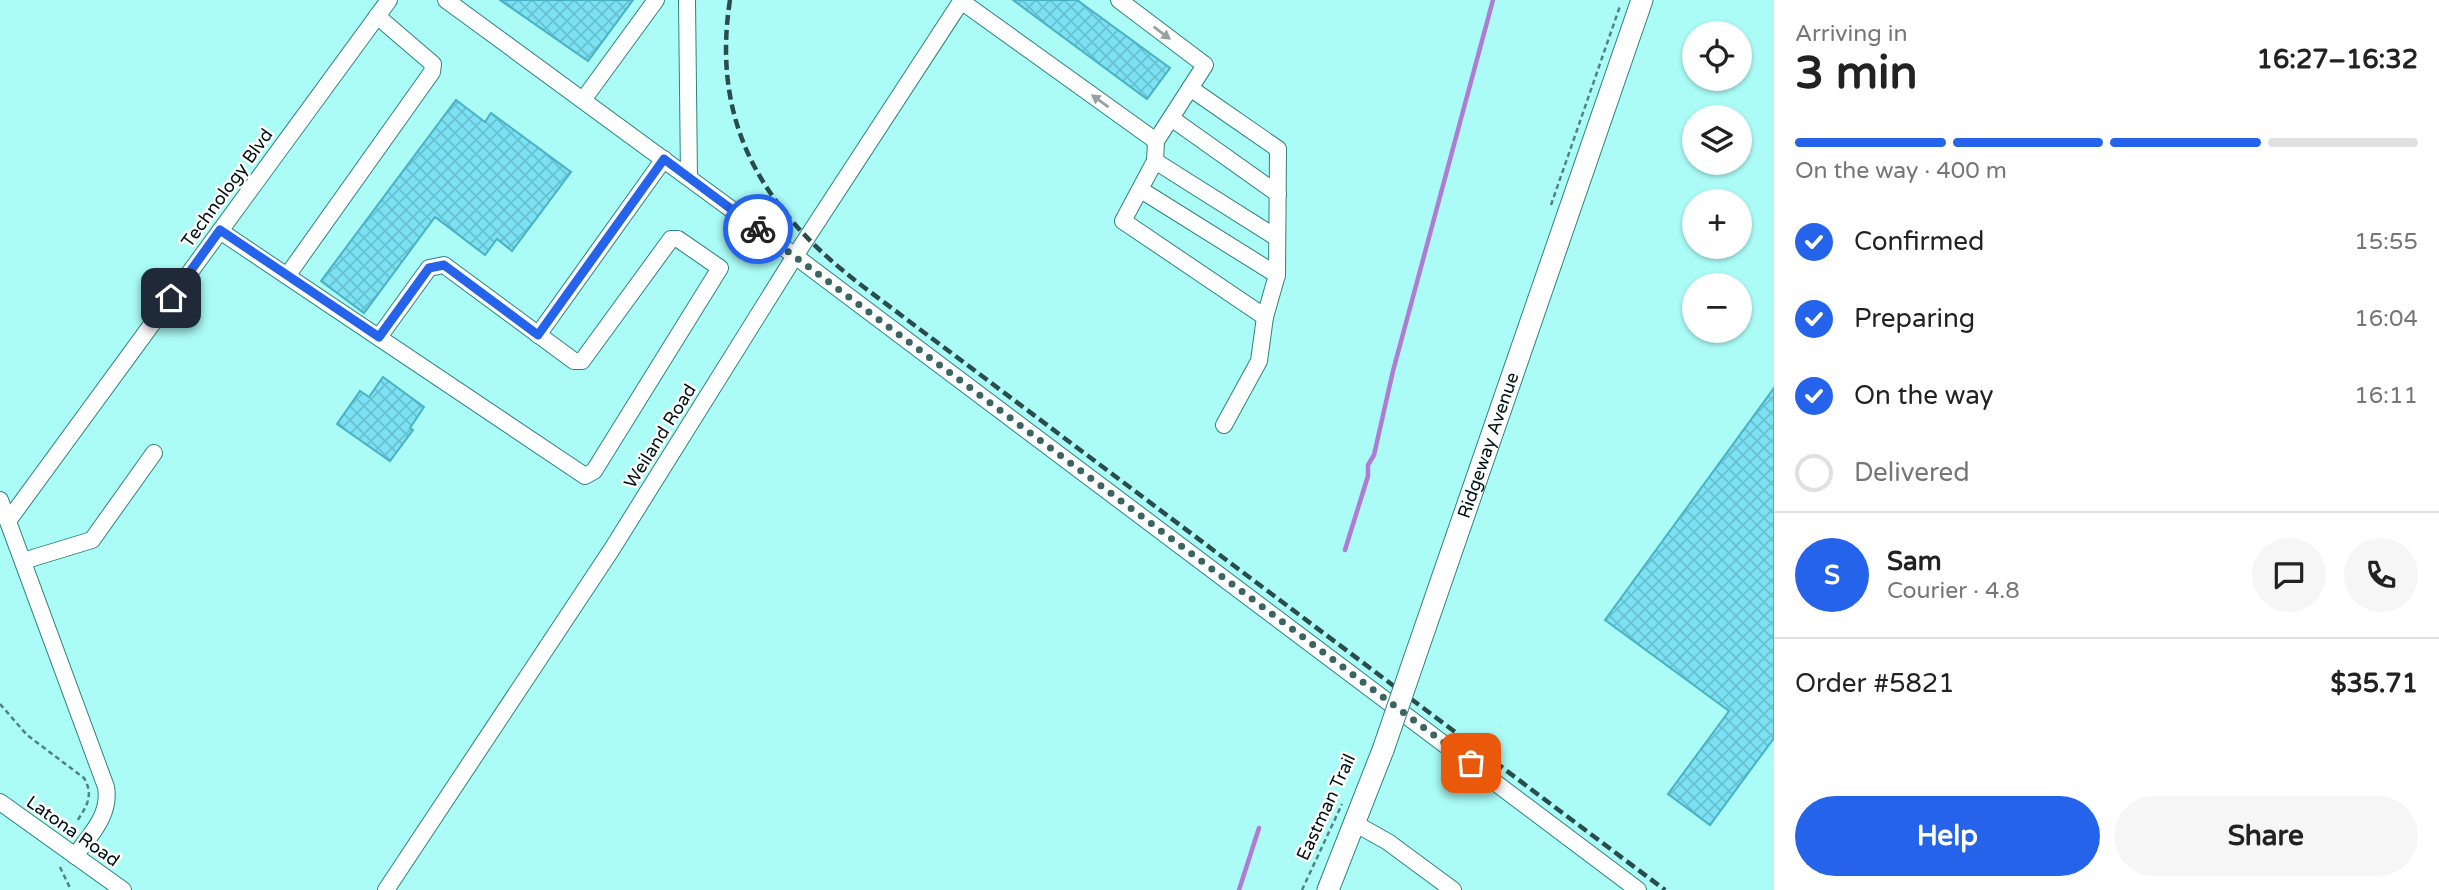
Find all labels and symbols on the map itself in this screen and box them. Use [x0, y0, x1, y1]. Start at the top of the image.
one-way arrow [1153, 25, 1171, 39]
one-way arrow [1091, 94, 1109, 108]
street label: Technology Blvd [177, 124, 277, 252]
courier [723, 194, 793, 264]
pin [141, 268, 201, 328]
street label: Ridgeway Avenue [1453, 369, 1524, 521]
street label: Weiland Road [619, 380, 701, 492]
pin [1441, 733, 1501, 793]
street label: Eastman Trail [1292, 750, 1360, 864]
street label: Latona Road [22, 791, 124, 871]

